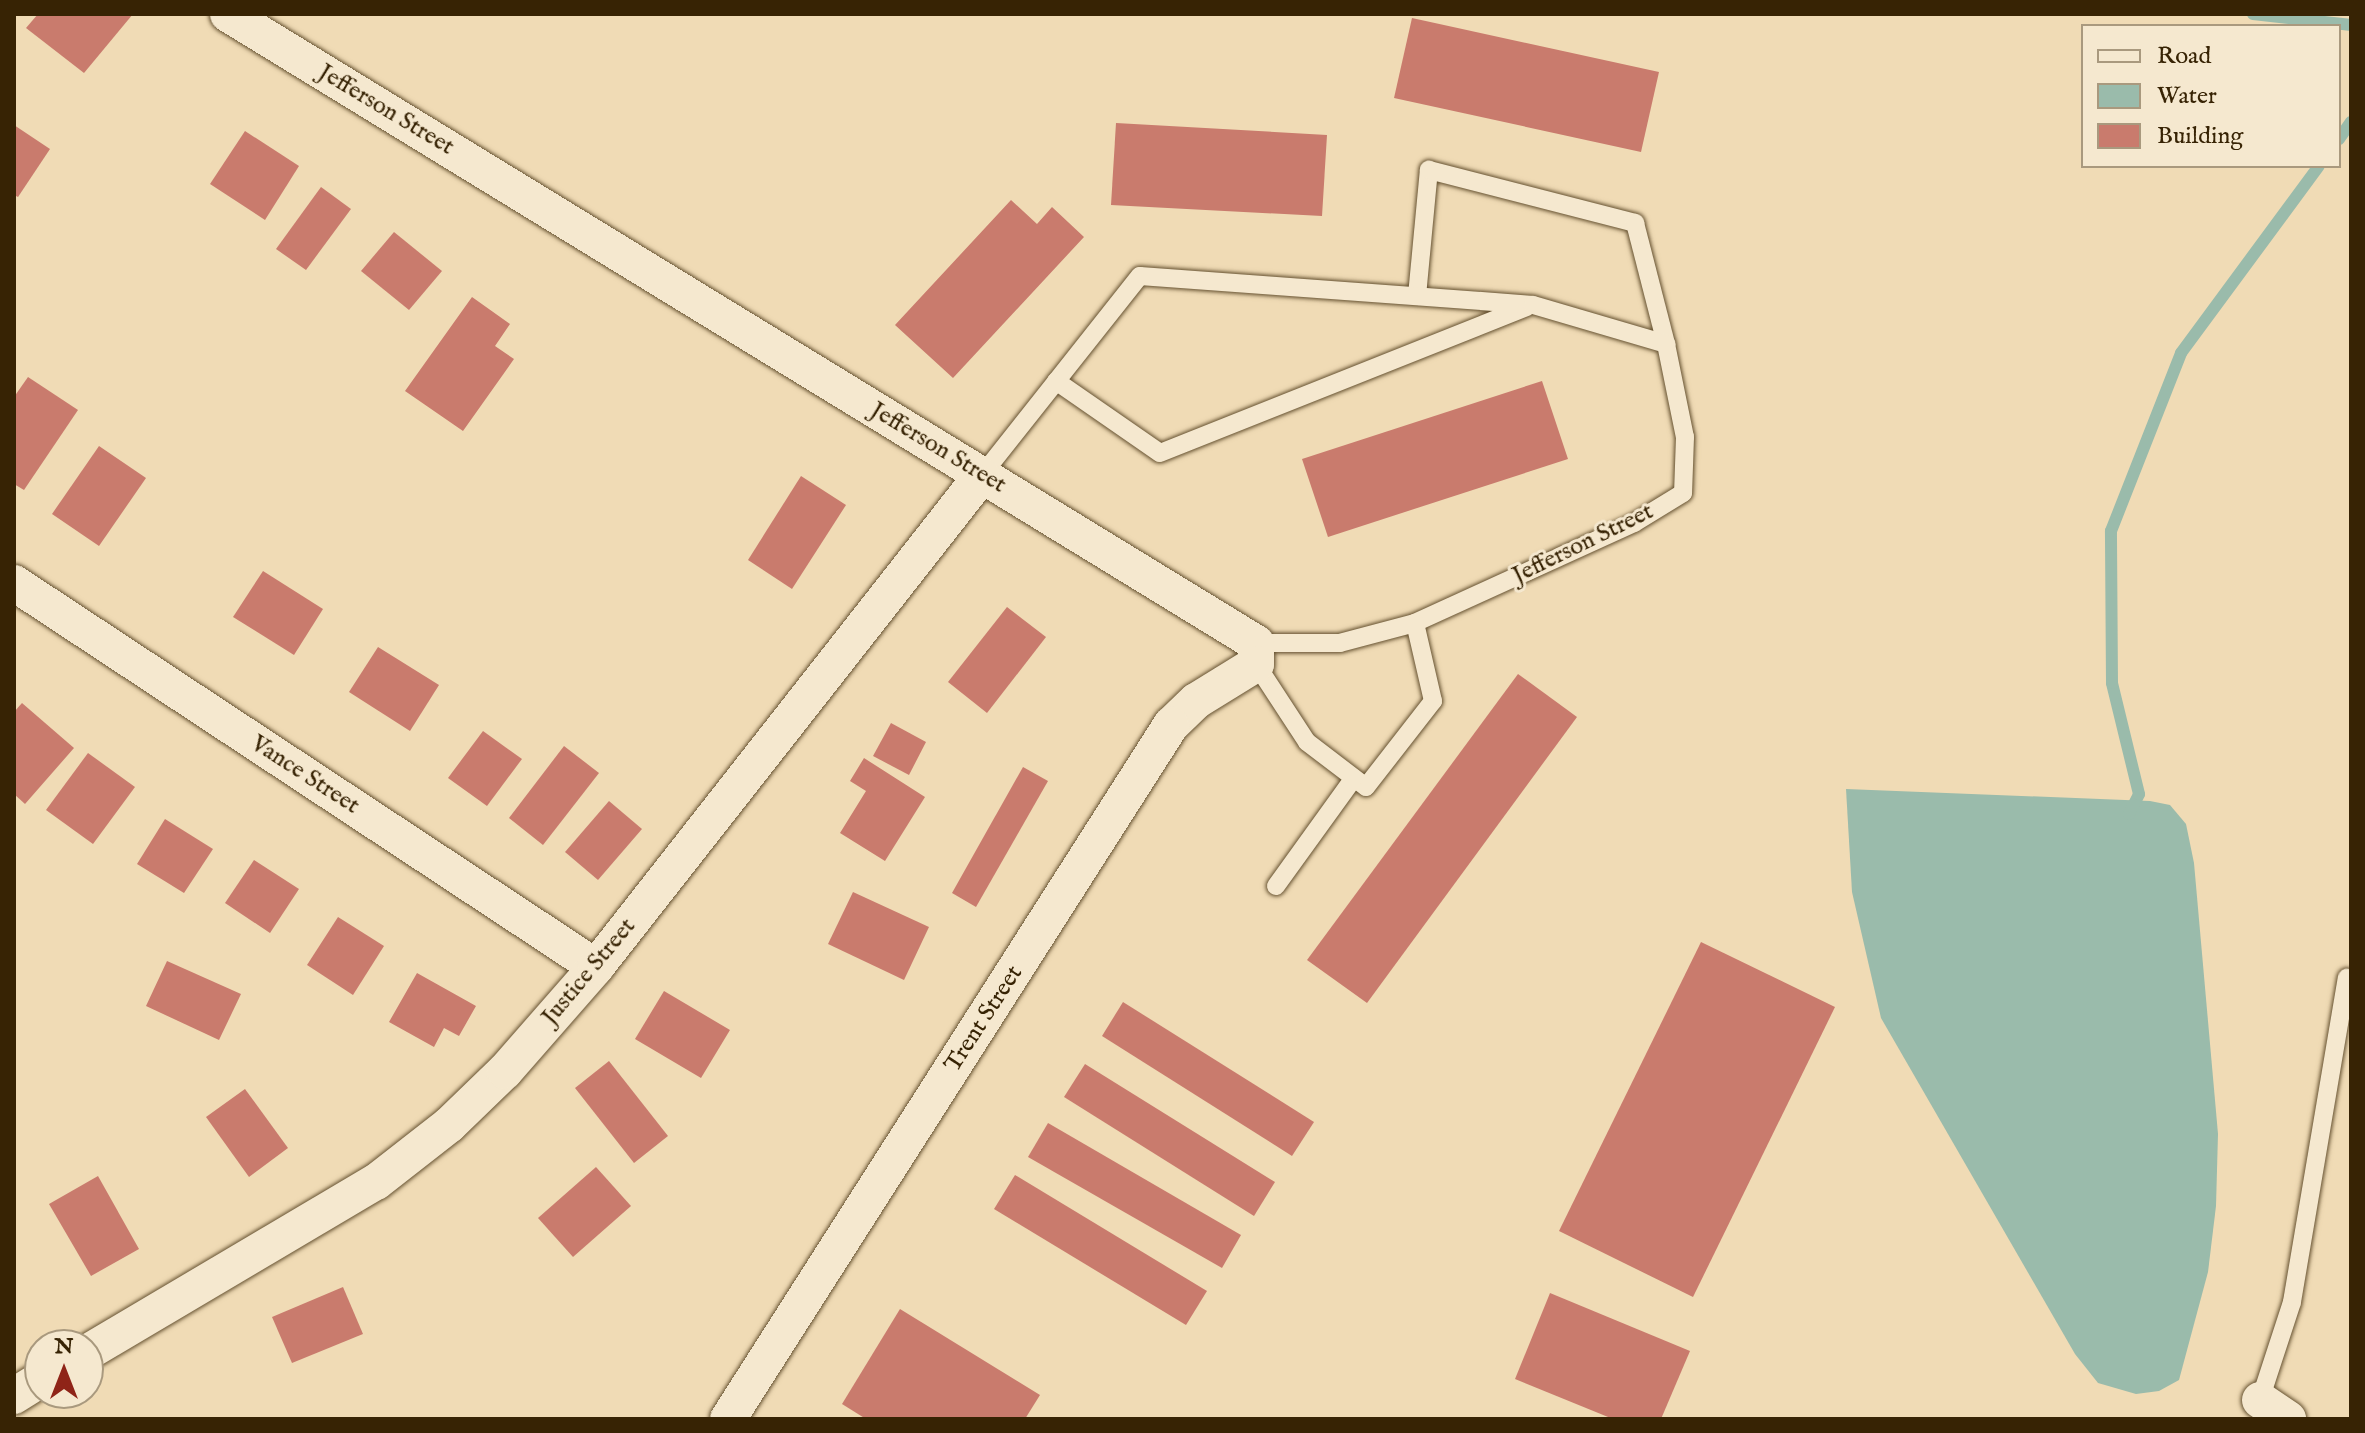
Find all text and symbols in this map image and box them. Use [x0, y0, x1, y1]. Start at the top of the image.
legend [2081, 24, 2341, 168]
text: Road [2157, 41, 2211, 72]
street label: Jefferson Street [313, 58, 459, 162]
text: Water [2157, 81, 2217, 112]
text: Building [2157, 121, 2243, 152]
street label: Jefferson Street [865, 396, 1011, 500]
street label: Jefferson Street [1508, 497, 1658, 591]
street label: Vance Street [245, 729, 365, 821]
street label: Justice Street [536, 913, 642, 1031]
street label: Trent Street [939, 960, 1029, 1078]
north arrow [24, 1329, 104, 1409]
text: N [54, 1333, 74, 1361]

